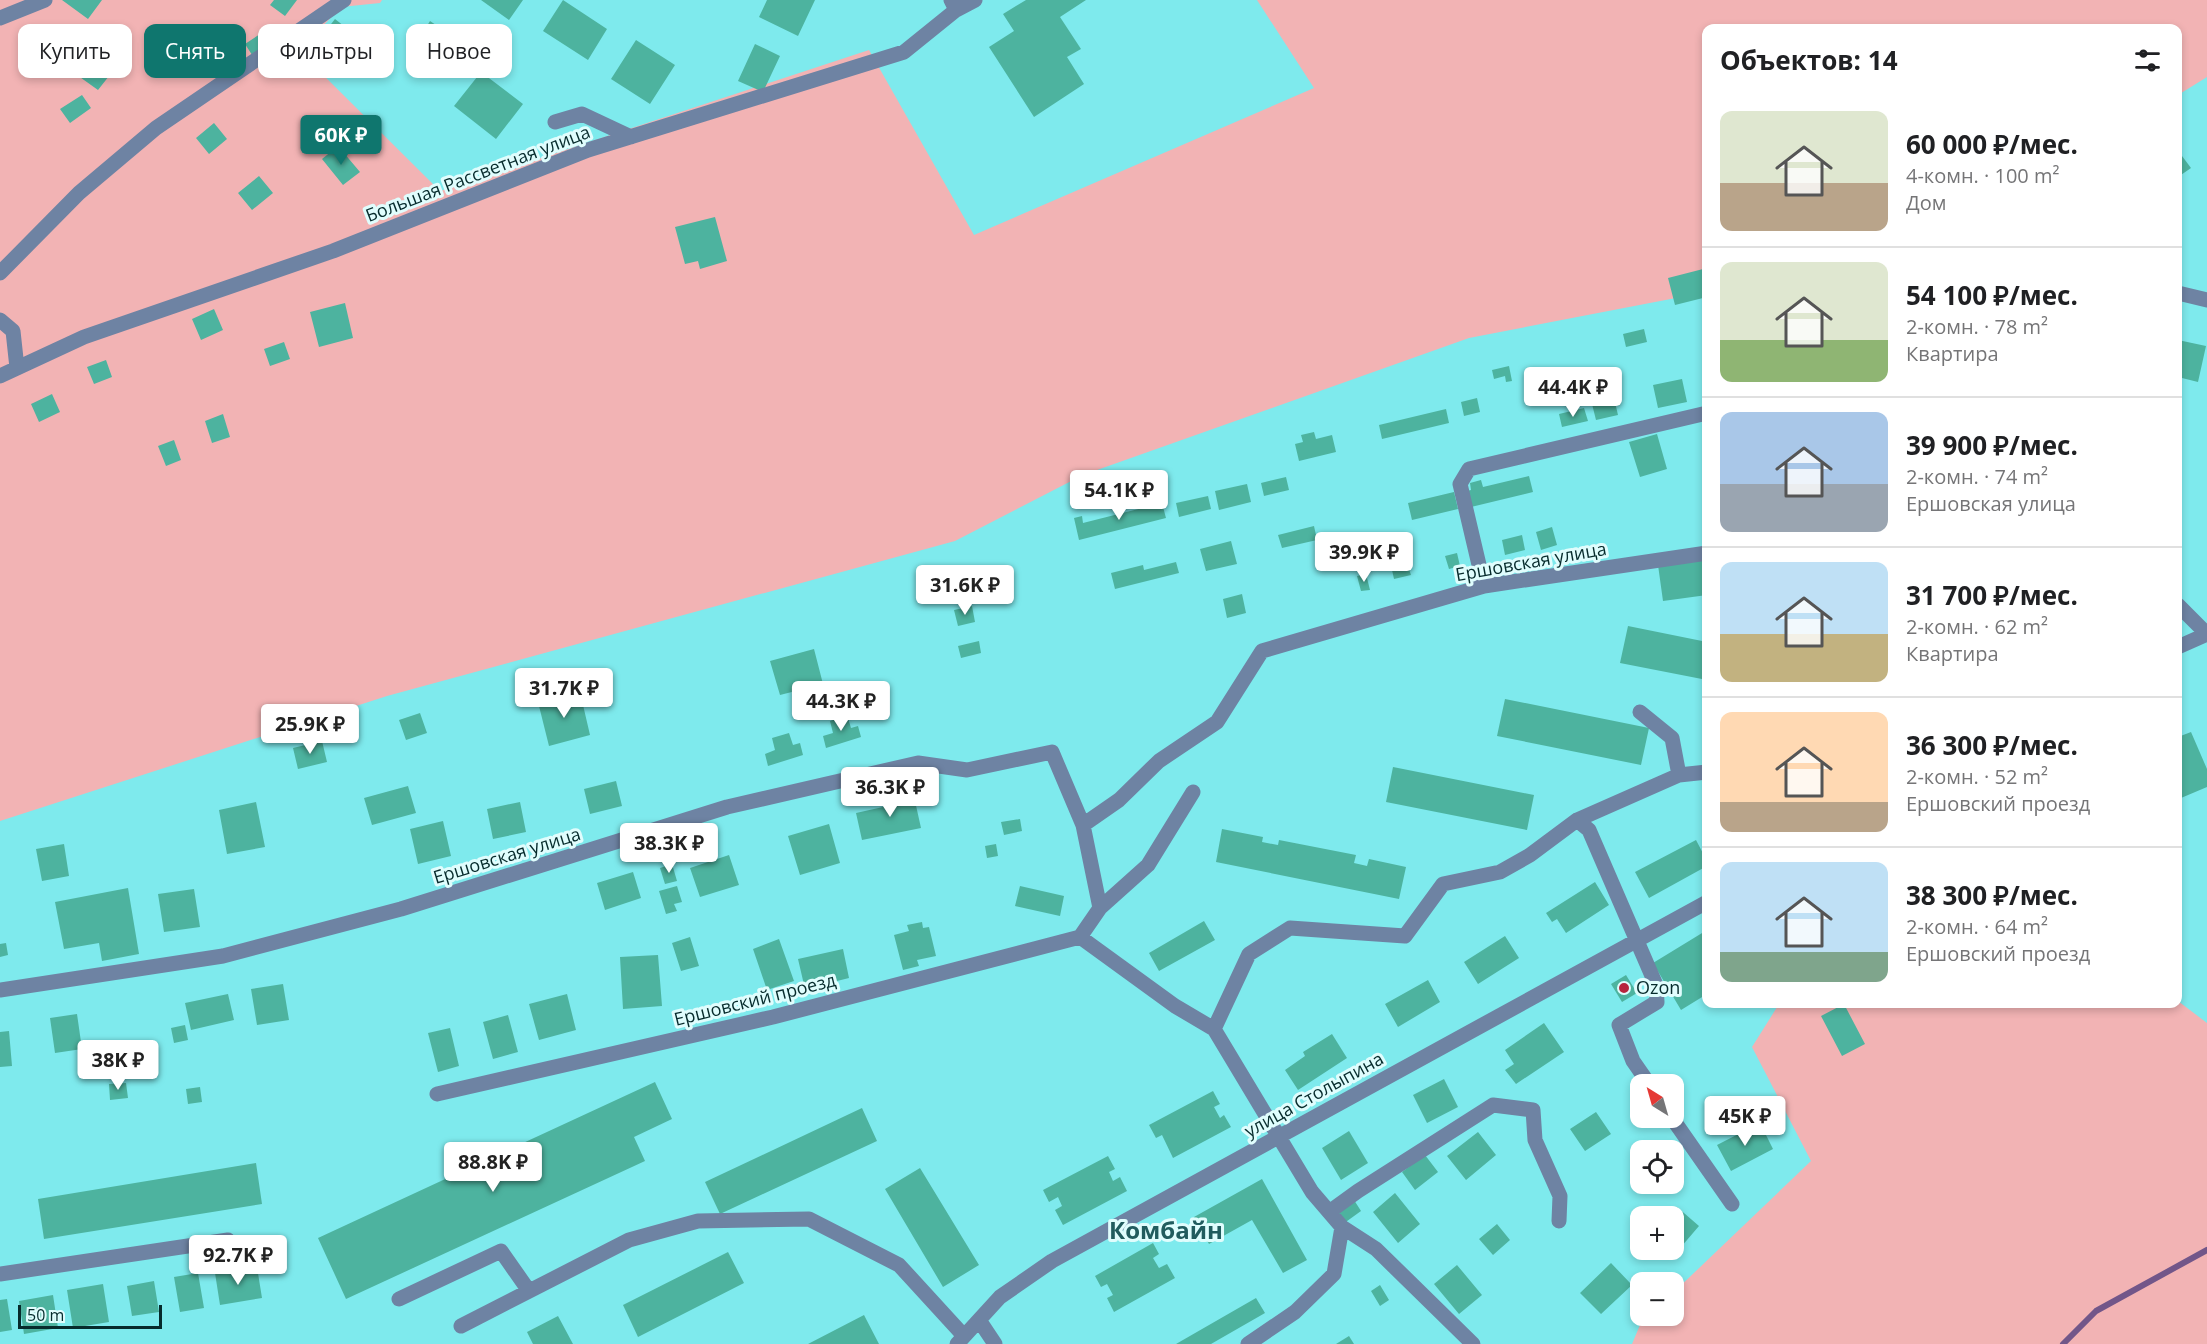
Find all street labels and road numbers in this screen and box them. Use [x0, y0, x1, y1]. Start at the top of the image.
street label: Большая Рассветная улица [362, 119, 593, 227]
street label: Ершовская улица [1454, 536, 1608, 586]
street label: Ершовская улица [430, 821, 583, 889]
street label: Ершовский проезд [671, 967, 838, 1031]
street label: улица Столыпина [1240, 1046, 1387, 1142]

